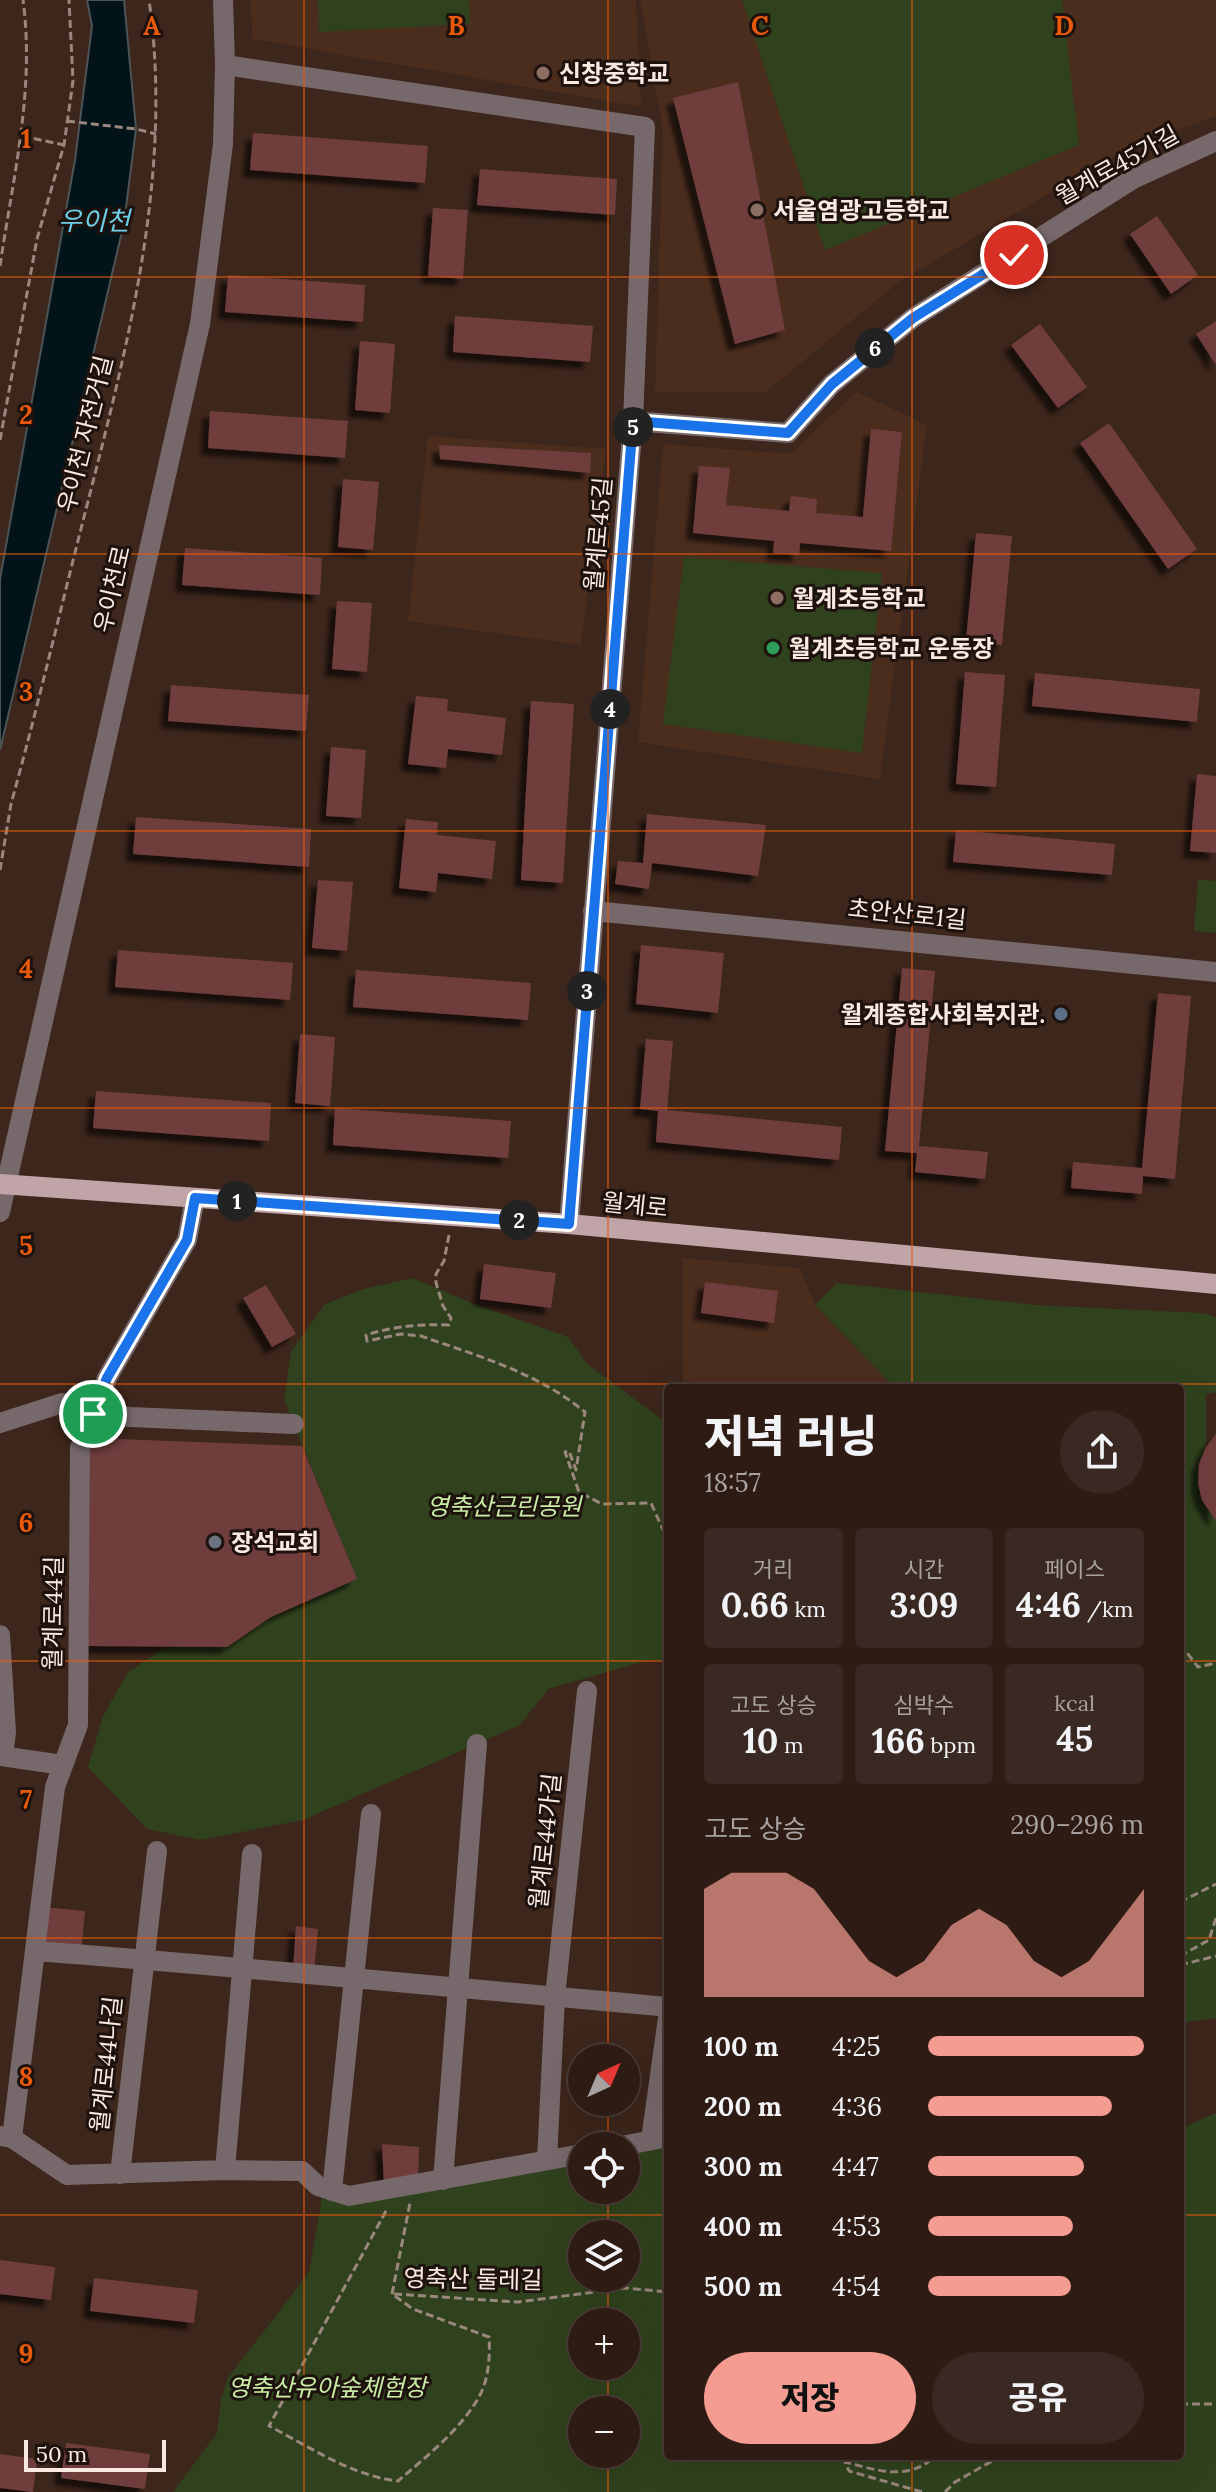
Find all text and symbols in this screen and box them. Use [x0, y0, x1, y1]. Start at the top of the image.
text: A [143, 9, 161, 42]
text: B [447, 9, 465, 42]
text: C [751, 9, 769, 42]
text: D [1054, 9, 1074, 42]
place label: 신창중학교 [559, 58, 669, 89]
marker: 신창중학교 [534, 64, 552, 82]
street label: 월계로45가길 [1050, 118, 1184, 212]
text: 1 [21, 122, 31, 155]
place label: 서울염광고등학교 [773, 195, 950, 226]
marker: 서울염광고등학교 [748, 201, 766, 219]
water label: 우이천 [58, 204, 133, 237]
pin [980, 221, 1048, 289]
icon: check [992, 233, 1036, 277]
pin: 6 [855, 328, 895, 368]
text: 6 [869, 334, 881, 362]
street label: 우이천 자전거길 [51, 352, 119, 516]
text: 2 [19, 398, 33, 431]
pin: 5 [613, 407, 653, 447]
text: 5 [627, 413, 639, 441]
street label: 월계로45길 [578, 476, 618, 592]
street label: 우이천로 [87, 542, 137, 636]
place label: 월계초등학교 [793, 583, 925, 614]
marker: 월계초등학교 [768, 589, 786, 607]
place label: 월계초등학교 운동장 [789, 633, 994, 664]
marker: 월계초등학교 운동장 [764, 639, 782, 657]
text: 3 [19, 675, 33, 708]
pin: 4 [590, 689, 630, 729]
text: 4 [604, 695, 616, 723]
street label: 초안산로1길 [846, 892, 968, 936]
text: 4 [19, 952, 33, 985]
pin: 3 [567, 971, 607, 1011]
text: 3 [581, 977, 593, 1005]
place label: 월계종합사회복지관. [841, 999, 1045, 1030]
marker: 월계종합사회복지관. [1052, 1005, 1070, 1023]
pin: 1 [217, 1181, 257, 1221]
street label: 월계로 [600, 1186, 670, 1224]
text: 1 [233, 1187, 241, 1215]
pin: 2 [499, 1200, 539, 1240]
text: 2 [513, 1206, 525, 1234]
text: 5 [19, 1229, 33, 1262]
pin [59, 1380, 127, 1448]
icon: arrive [71, 1392, 115, 1436]
text: 저녁 러닝 [704, 1408, 878, 1464]
button: share [1060, 1410, 1144, 1494]
text: 18:57 [704, 1466, 761, 1499]
park label: 영축산근린공원 [427, 1491, 583, 1522]
text: 6 [19, 1506, 33, 1539]
place label: 장석교회 [231, 1527, 319, 1558]
marker: 장석교회 [206, 1533, 224, 1551]
text: 거리 [753, 1555, 794, 1583]
text: 시간 [904, 1555, 944, 1583]
text: 페이스 [1044, 1555, 1105, 1583]
street label: 월계로44길 [37, 1556, 69, 1670]
text: 0.66 [721, 1583, 789, 1626]
text: 3:09 [890, 1583, 958, 1626]
text: 4:46 [1016, 1583, 1081, 1626]
text: km [789, 1595, 826, 1623]
text: /km [1081, 1595, 1134, 1623]
text: kcal [1054, 1689, 1095, 1717]
text: 고도 상승 [730, 1691, 817, 1719]
text: 심박수 [894, 1691, 954, 1719]
text: 45 [1056, 1717, 1093, 1760]
text: 10 [743, 1719, 778, 1762]
text: 166 [872, 1719, 925, 1762]
text: m [778, 1731, 804, 1759]
text: bpm [925, 1731, 976, 1759]
street label: 월계로44가길 [522, 1772, 568, 1910]
text: 7 [20, 1783, 32, 1816]
text: 290–296 m [1010, 1808, 1144, 1841]
text: 고도 상승 [704, 1812, 807, 1845]
street label: 월계로44나길 [83, 1995, 129, 2133]
text: 100 m [704, 2030, 778, 2063]
text: 4:25 [832, 2030, 881, 2063]
north arrow [568, 2044, 640, 2116]
map controls [568, 2044, 640, 2468]
text: 8 [19, 2060, 33, 2093]
text: 200 m [704, 2090, 782, 2123]
text: 4:36 [832, 2090, 882, 2123]
button: locate [568, 2132, 640, 2204]
text: 300 m [704, 2150, 782, 2183]
text: 4:47 [832, 2150, 879, 2183]
text: 400 m [704, 2210, 782, 2243]
text: 4:53 [832, 2210, 881, 2243]
button: layers [568, 2220, 640, 2292]
street label: 영축산 둘레길 [403, 2262, 543, 2296]
text: 500 m [704, 2270, 782, 2303]
text: 4:54 [832, 2270, 881, 2303]
button: + [568, 2308, 640, 2380]
text: 9 [19, 2337, 33, 2370]
button: 저장 [704, 2352, 916, 2444]
button: 공유 [932, 2352, 1144, 2444]
park label: 영축산유아숲체험장 [228, 2372, 429, 2403]
button: − [568, 2396, 640, 2468]
scale bar [24, 2436, 166, 2472]
text: 50 m [36, 2440, 87, 2468]

